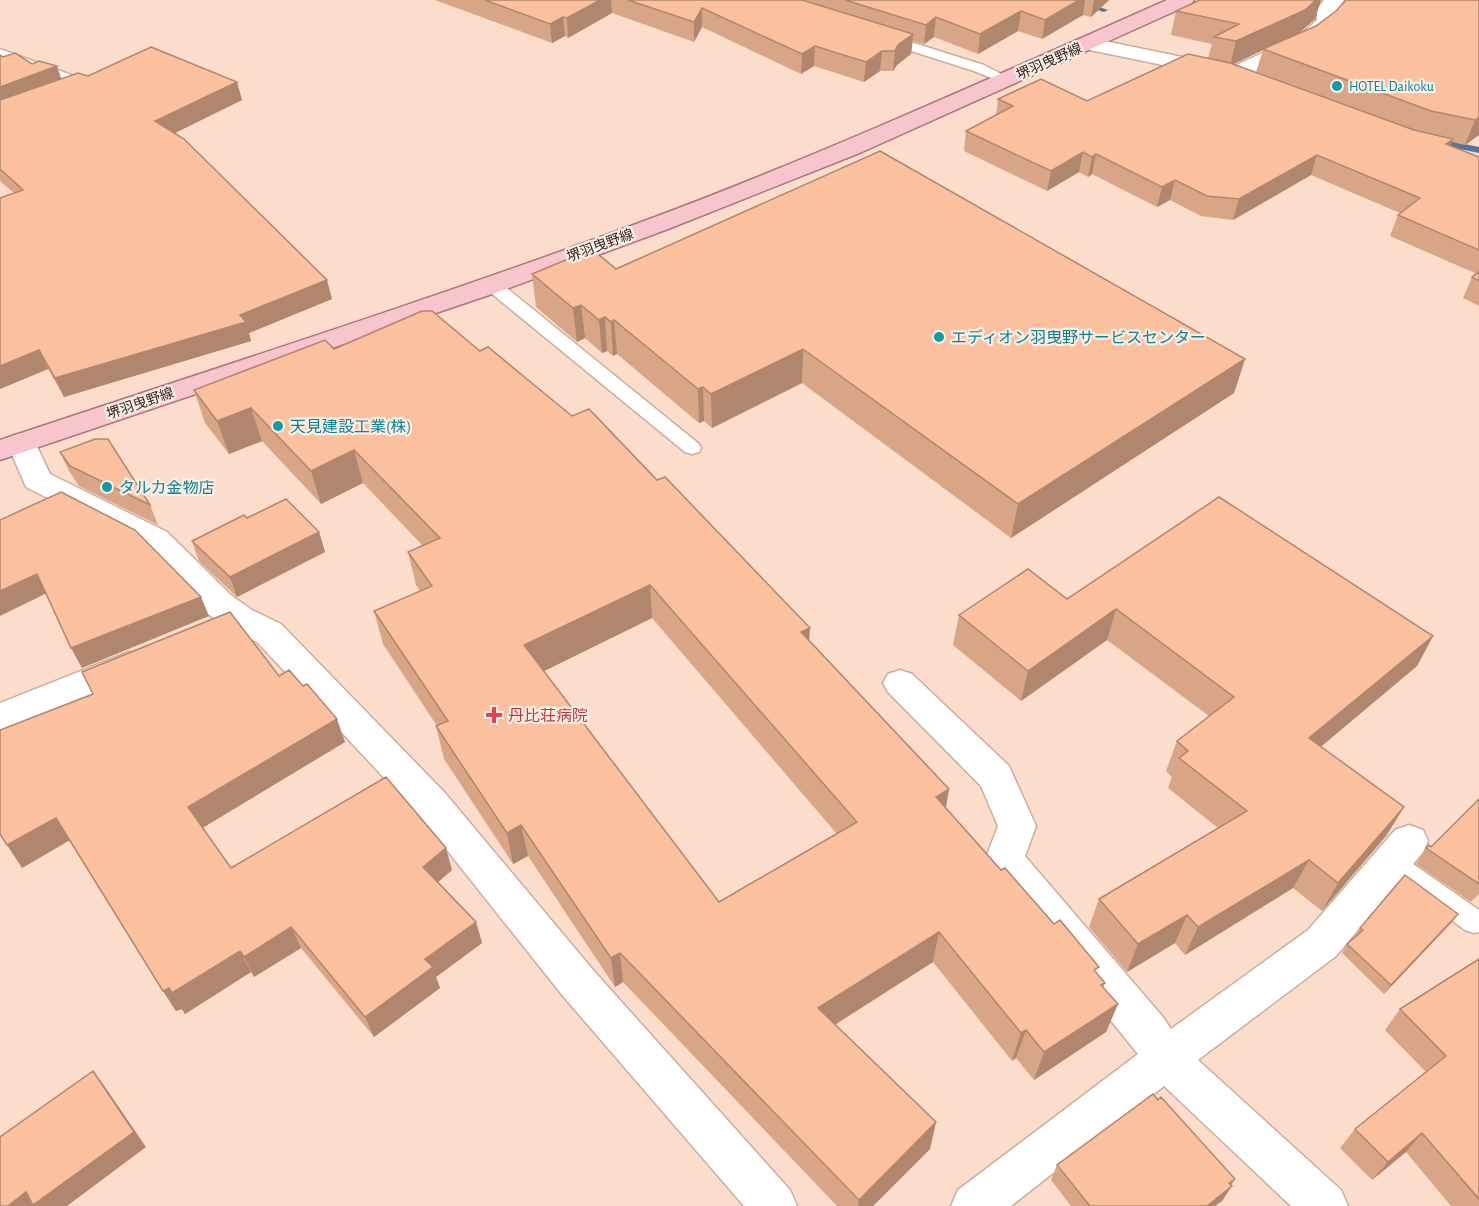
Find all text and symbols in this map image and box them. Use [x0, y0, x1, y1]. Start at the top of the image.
street label: 堺羽曳野線 [1014, 40, 1084, 83]
marker: HOTEL Daikoku [1330, 79, 1344, 93]
place label: HOTEL Daikoku [1349, 80, 1434, 94]
street label: 堺羽曳野線 [565, 226, 636, 264]
place label: エディオン羽曳野サービスセンター [951, 329, 1206, 346]
marker: エディオン羽曳野サービスセンター [932, 330, 946, 344]
street label: 堺羽曳野線 [105, 385, 176, 422]
place label: 天見建設工業(株) [290, 418, 412, 435]
marker: 天見建設工業(株) [271, 419, 285, 433]
place label: タルカ金物店 [119, 479, 215, 496]
marker: タルカ金物店 [100, 480, 114, 494]
marker: 丹比荘病院 [485, 706, 503, 724]
place label: 丹比荘病院 [508, 707, 588, 724]

